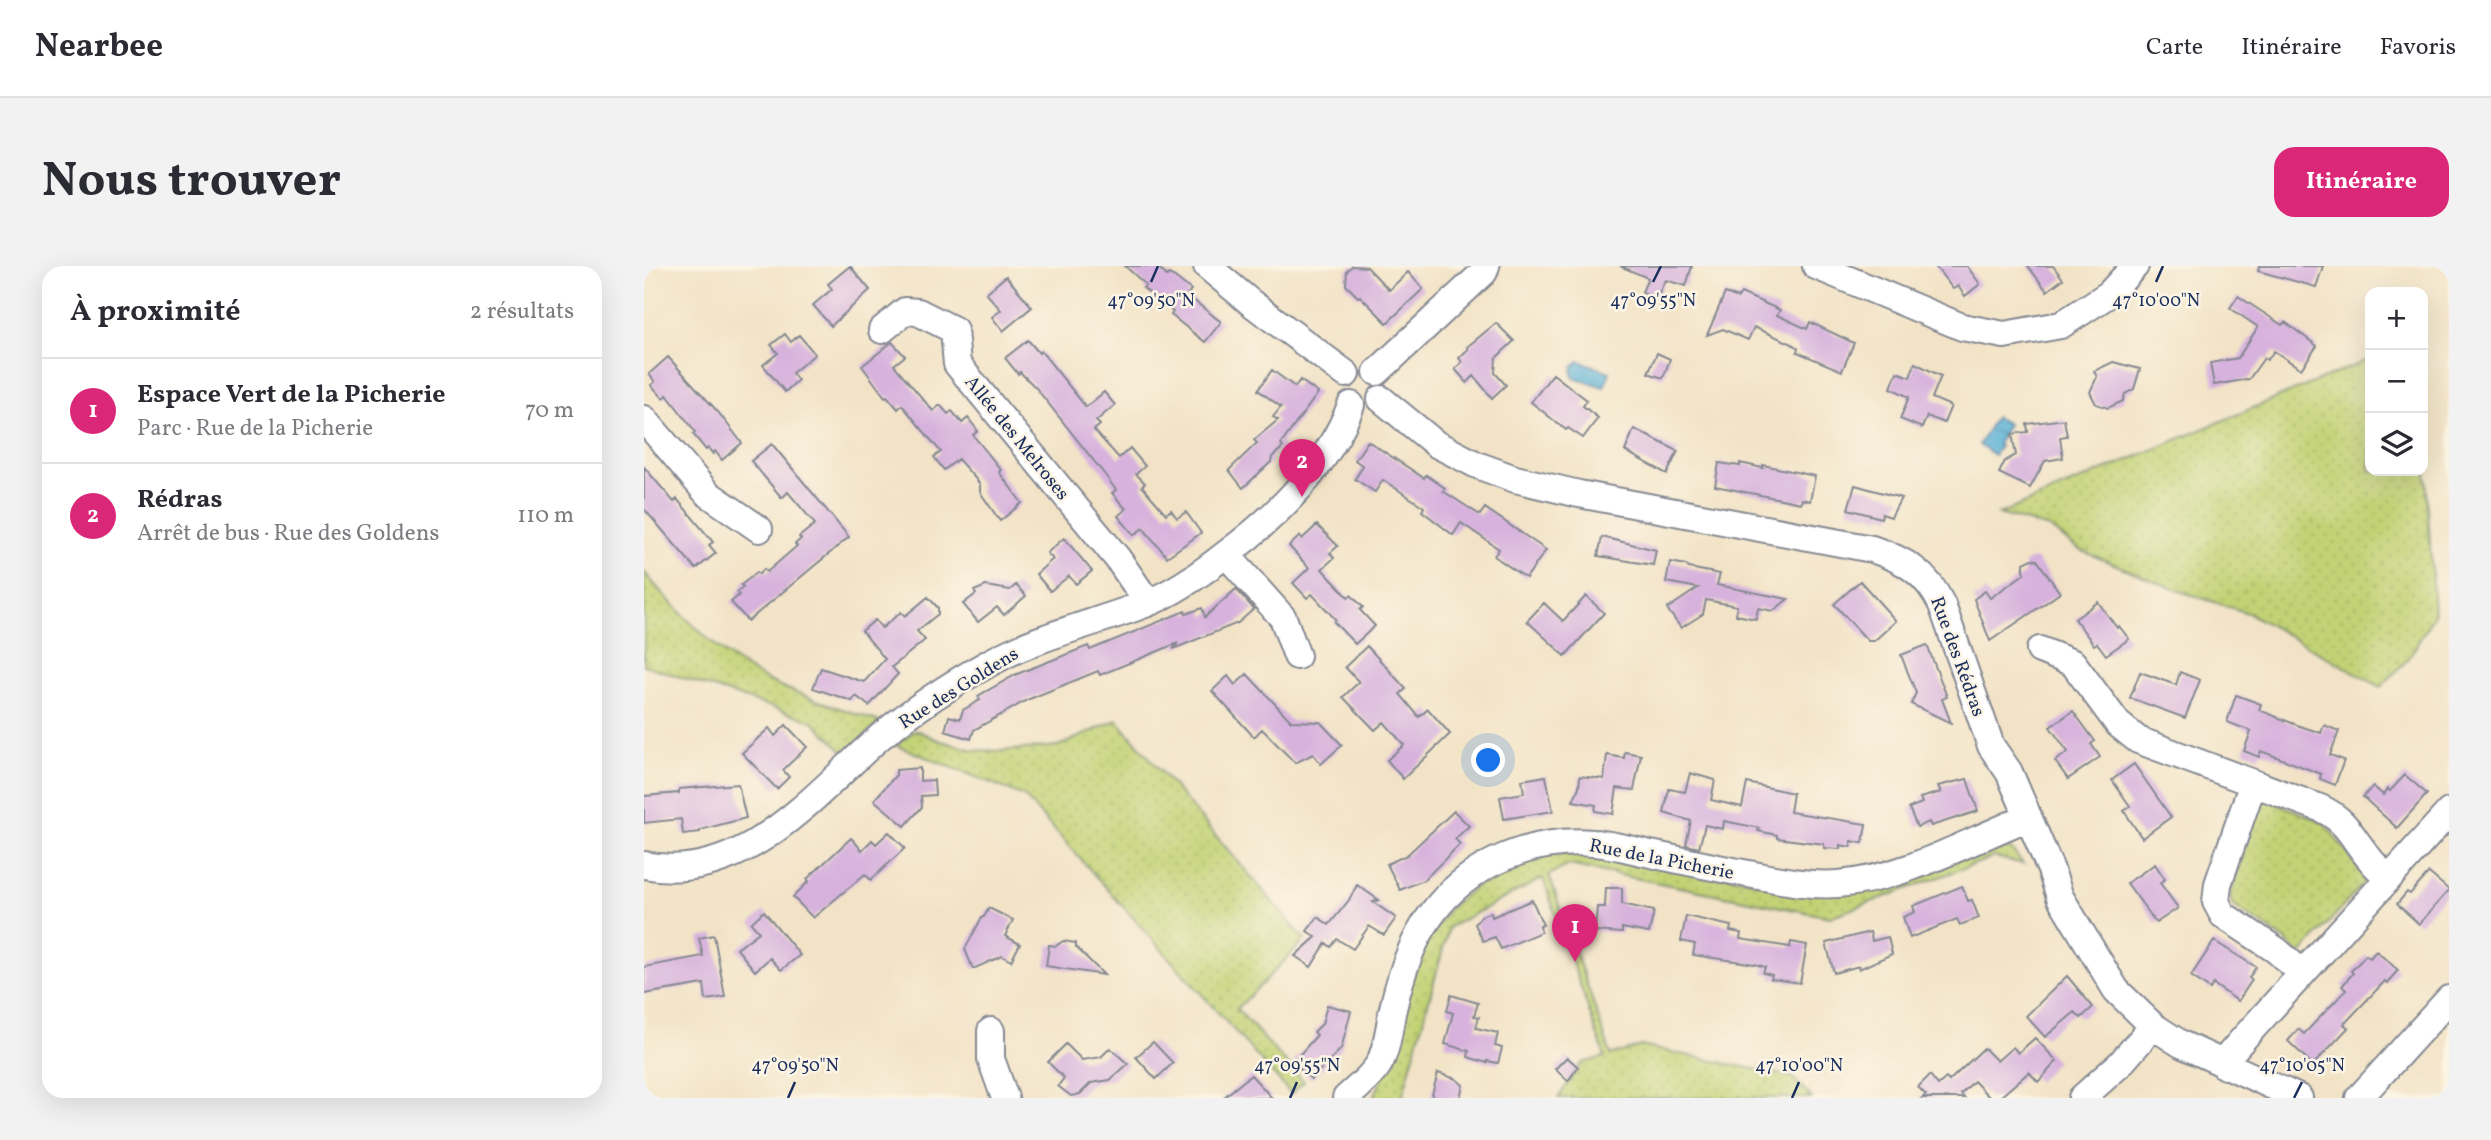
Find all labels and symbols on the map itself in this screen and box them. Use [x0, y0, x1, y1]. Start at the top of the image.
text: 47°09'50"N [1107, 289, 1195, 314]
text: 47°09'55"N [1610, 289, 1696, 314]
text: 47°10'00"N [2112, 289, 2200, 314]
street label: Allée des Melroses [958, 370, 1075, 506]
pin: 2 [1279, 439, 1325, 497]
street label: Rue des Rédras [1923, 593, 1991, 720]
street label: Rue des Goldens [894, 641, 1024, 736]
your location [1471, 743, 1505, 777]
street label: Rue de la Picherie [1587, 833, 1736, 887]
pin: 1 [1552, 904, 1598, 962]
text: 47°09'50"N [751, 1054, 839, 1079]
text: 47°09'55"N [1254, 1054, 1340, 1079]
text: 47°10'00"N [1755, 1054, 1843, 1079]
text: 47°10'05"N [2259, 1054, 2345, 1079]

